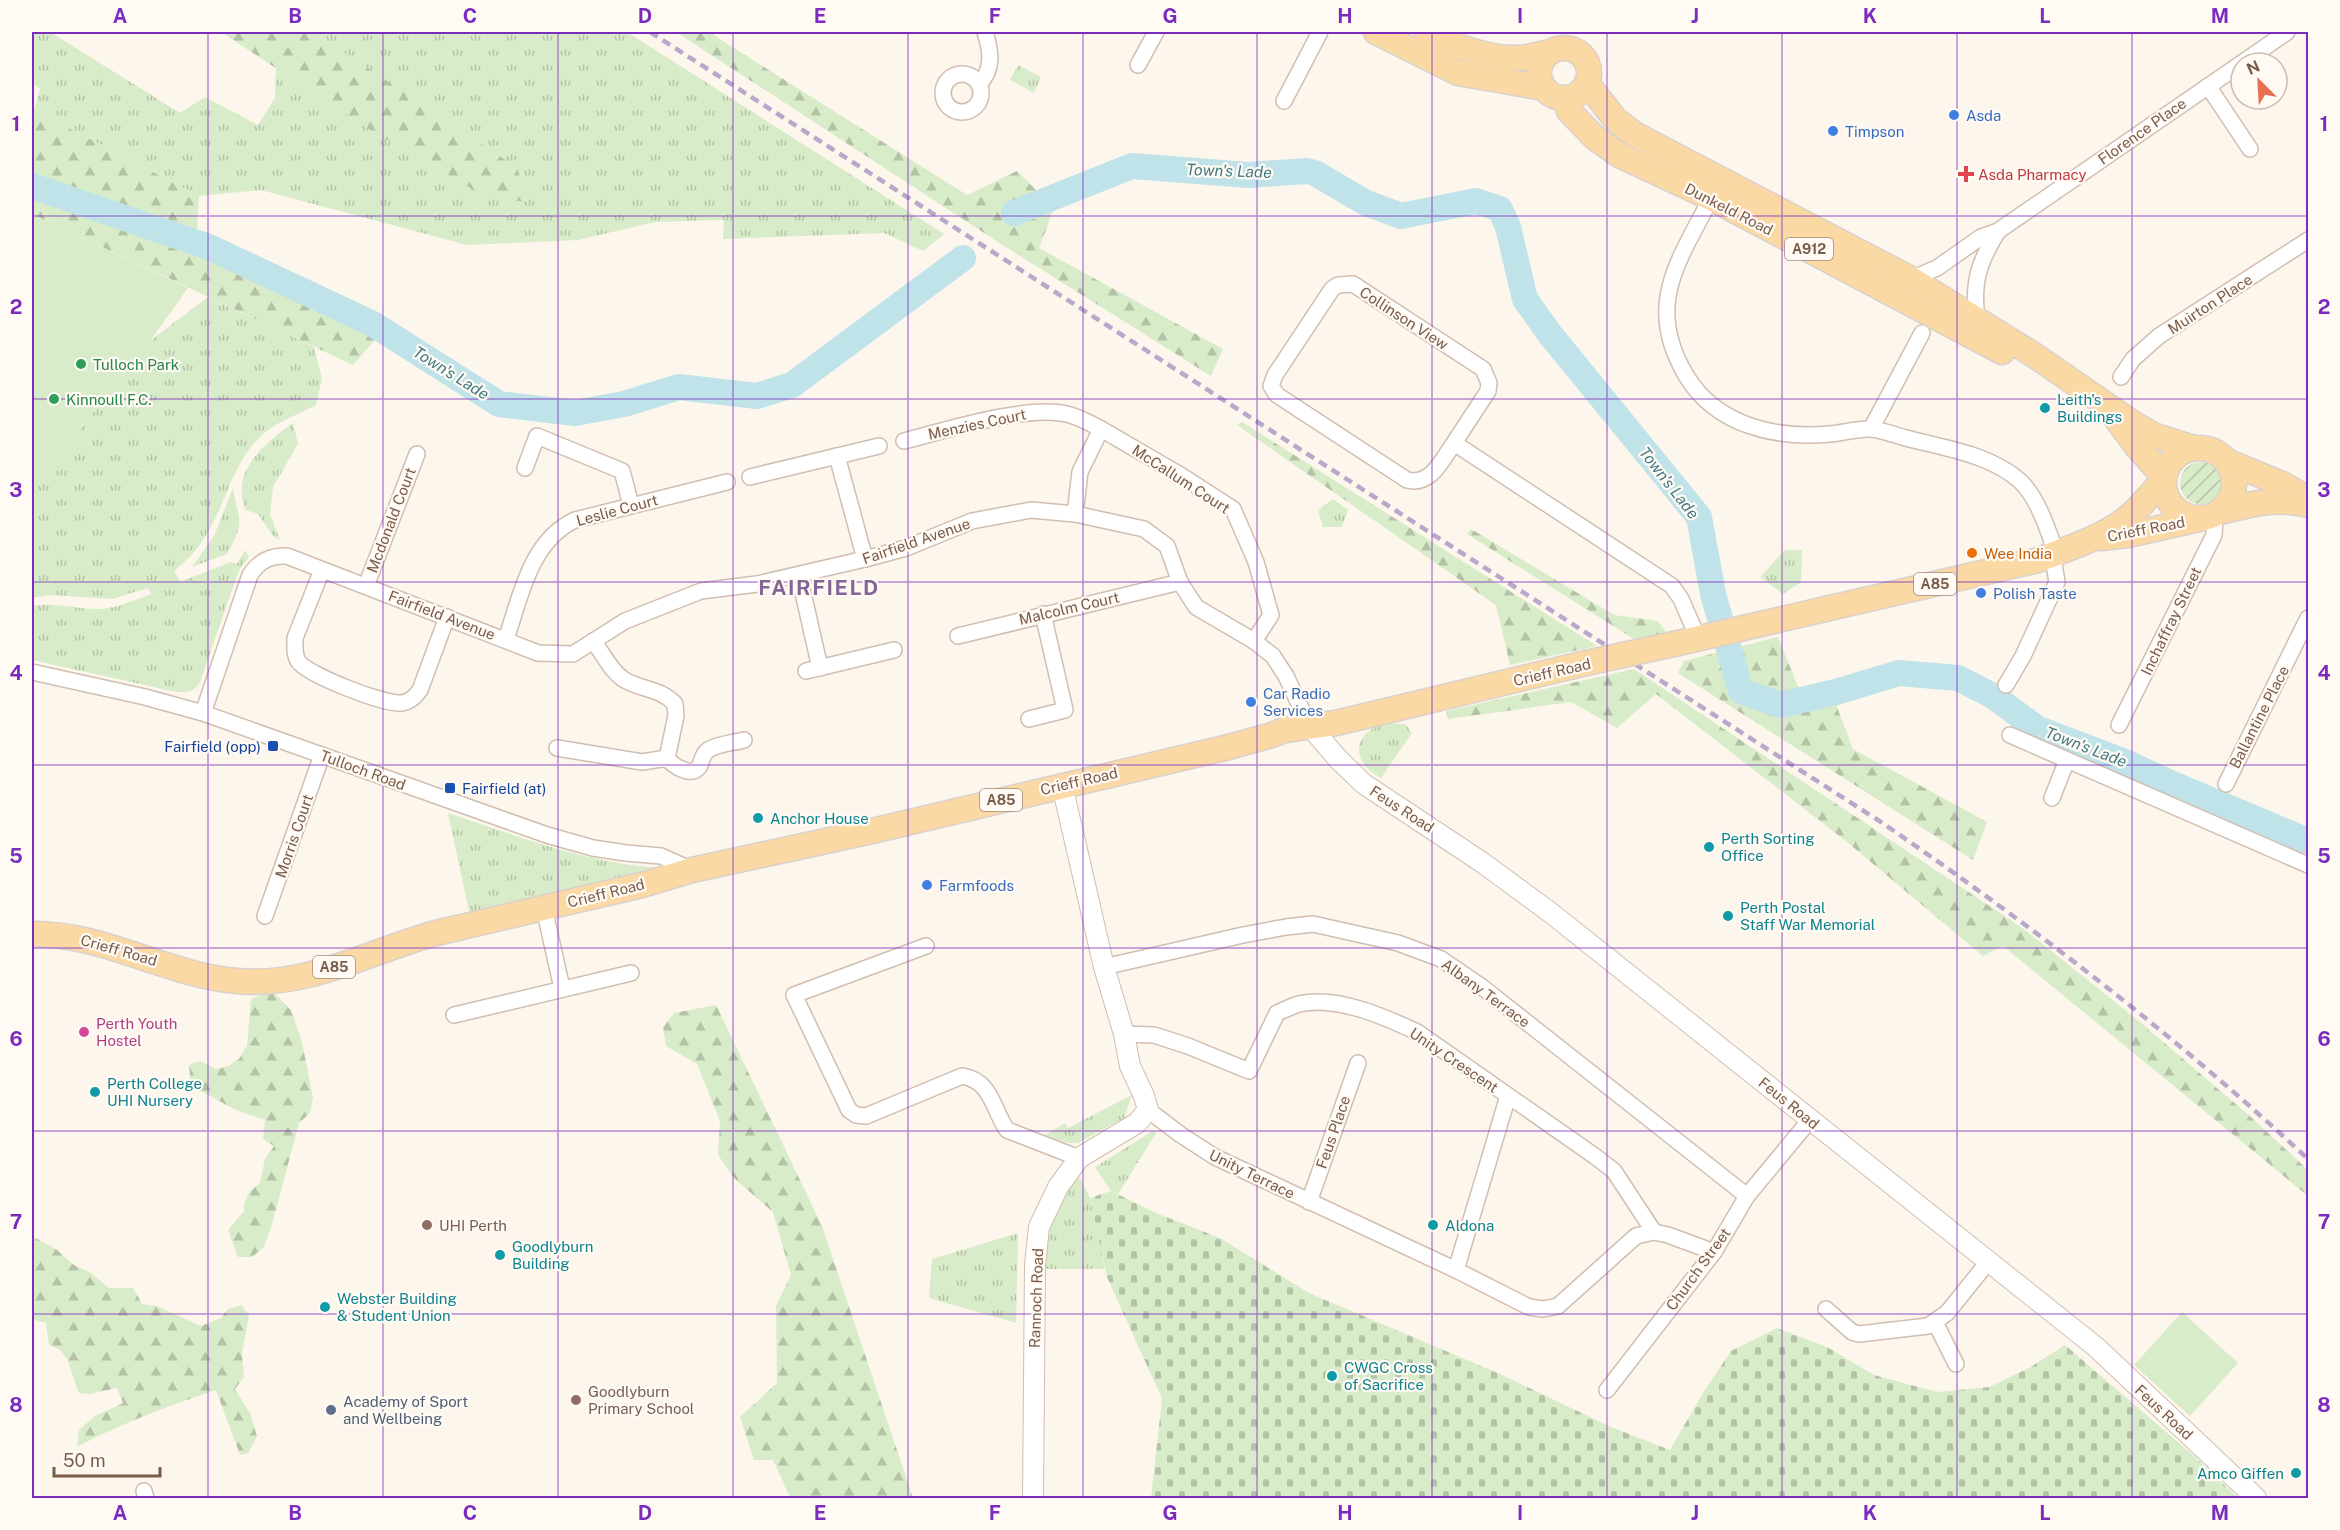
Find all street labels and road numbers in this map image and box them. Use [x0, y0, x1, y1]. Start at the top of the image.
street label: Florence Place [2095, 94, 2189, 168]
street label: Dunkeld Road [1682, 179, 1776, 239]
road number: A912 [1785, 238, 1833, 260]
street label: Muirton Place [2165, 270, 2255, 338]
street label: Collinson View [1357, 283, 1452, 353]
street label: Menzies Court [926, 405, 1028, 443]
street label: McCallum Court [1129, 441, 1233, 517]
street label: Mcdonald Court [363, 465, 419, 575]
street label: Leslie Court [574, 491, 660, 529]
street label: Crieff Road [2106, 513, 2186, 545]
street label: Fairfield Avenue [860, 515, 972, 567]
street label: Inchaffray Street [2137, 564, 2205, 678]
road number: A85 [1914, 573, 1956, 595]
street label: Fairfield Avenue [386, 587, 498, 643]
street label: Malcolm Court [1017, 588, 1121, 628]
street label: Crieff Road [1512, 655, 1592, 689]
street label: Ballantine Place [2226, 663, 2292, 771]
street label: Tulloch Road [318, 747, 408, 793]
street label: Crieff Road [1039, 764, 1119, 798]
street label: Feus Road [1367, 782, 1437, 836]
road number: A85 [980, 789, 1022, 811]
street label: Morris Court [272, 792, 316, 880]
street label: Crieff Road [566, 875, 646, 911]
street label: Crieff Road [79, 931, 159, 969]
street label: Albany Terrace [1439, 955, 1533, 1031]
road number: A85 [313, 956, 355, 978]
street label: Unity Crescent [1406, 1024, 1502, 1096]
street label: Feus Road [1755, 1074, 1823, 1132]
street label: Feus Place [1313, 1093, 1353, 1171]
street label: Unity Terrace [1206, 1146, 1298, 1202]
street label: Church Street [1662, 1224, 1734, 1314]
street label: Rannoch Road [1026, 1248, 1046, 1348]
street label: Feus Road [2132, 1381, 2196, 1443]

